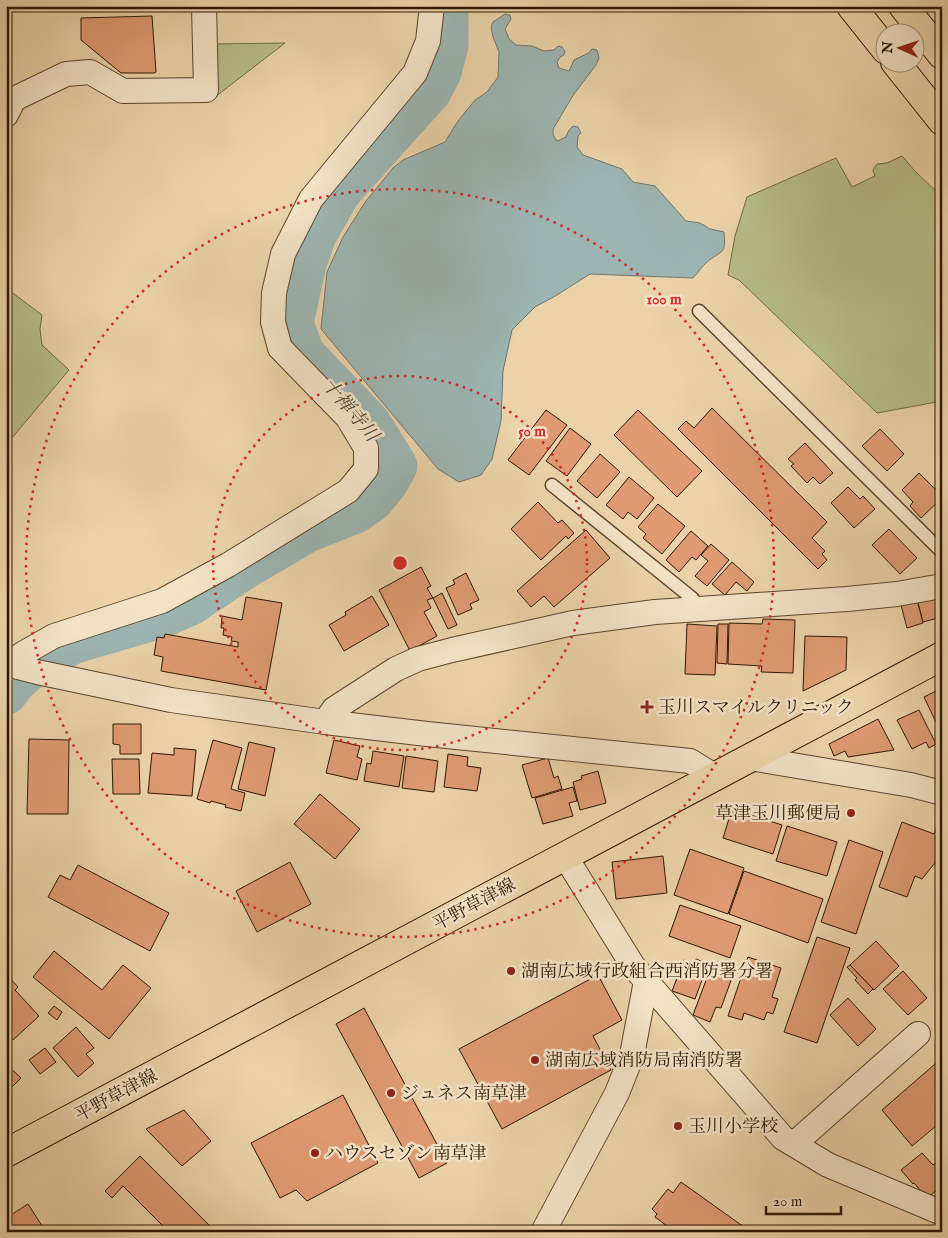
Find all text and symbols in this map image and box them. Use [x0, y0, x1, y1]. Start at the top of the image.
north arrow [876, 22, 926, 72]
text: N [879, 41, 897, 55]
text: 100 m [646, 290, 682, 309]
water label: 十禅寺川 [316, 373, 384, 449]
text: 50 m [518, 422, 546, 441]
centre of rings [391, 554, 409, 572]
place label: 玉川スマイルクリニック [658, 697, 854, 720]
marker: 玉川スマイルクリニック [640, 700, 654, 714]
place label: 草津玉川郵便局 [715, 803, 841, 826]
marker: 草津玉川郵便局 [845, 807, 857, 819]
street label: 平野草津線 [430, 874, 520, 937]
place label: 湖南広域行政組合西消防署分署 [521, 961, 773, 984]
marker: 湖南広域行政組合西消防署分署 [505, 965, 517, 977]
place label: 湖南広域消防局南消防署 [545, 1050, 743, 1073]
marker: 湖南広域消防局南消防署 [529, 1054, 541, 1066]
street label: 平野草津線 [72, 1065, 162, 1128]
place label: ジュネス南草津 [401, 1083, 527, 1106]
marker: ジュネス南草津 [385, 1087, 397, 1099]
place label: 玉川小学校 [688, 1116, 778, 1139]
marker: 玉川小学校 [672, 1120, 684, 1132]
place label: ハウスセゾン南草津 [325, 1143, 486, 1166]
marker: ハウスセゾン南草津 [309, 1147, 321, 1159]
scale bar [766, 1183, 840, 1215]
text: 20 m [773, 1192, 803, 1211]

